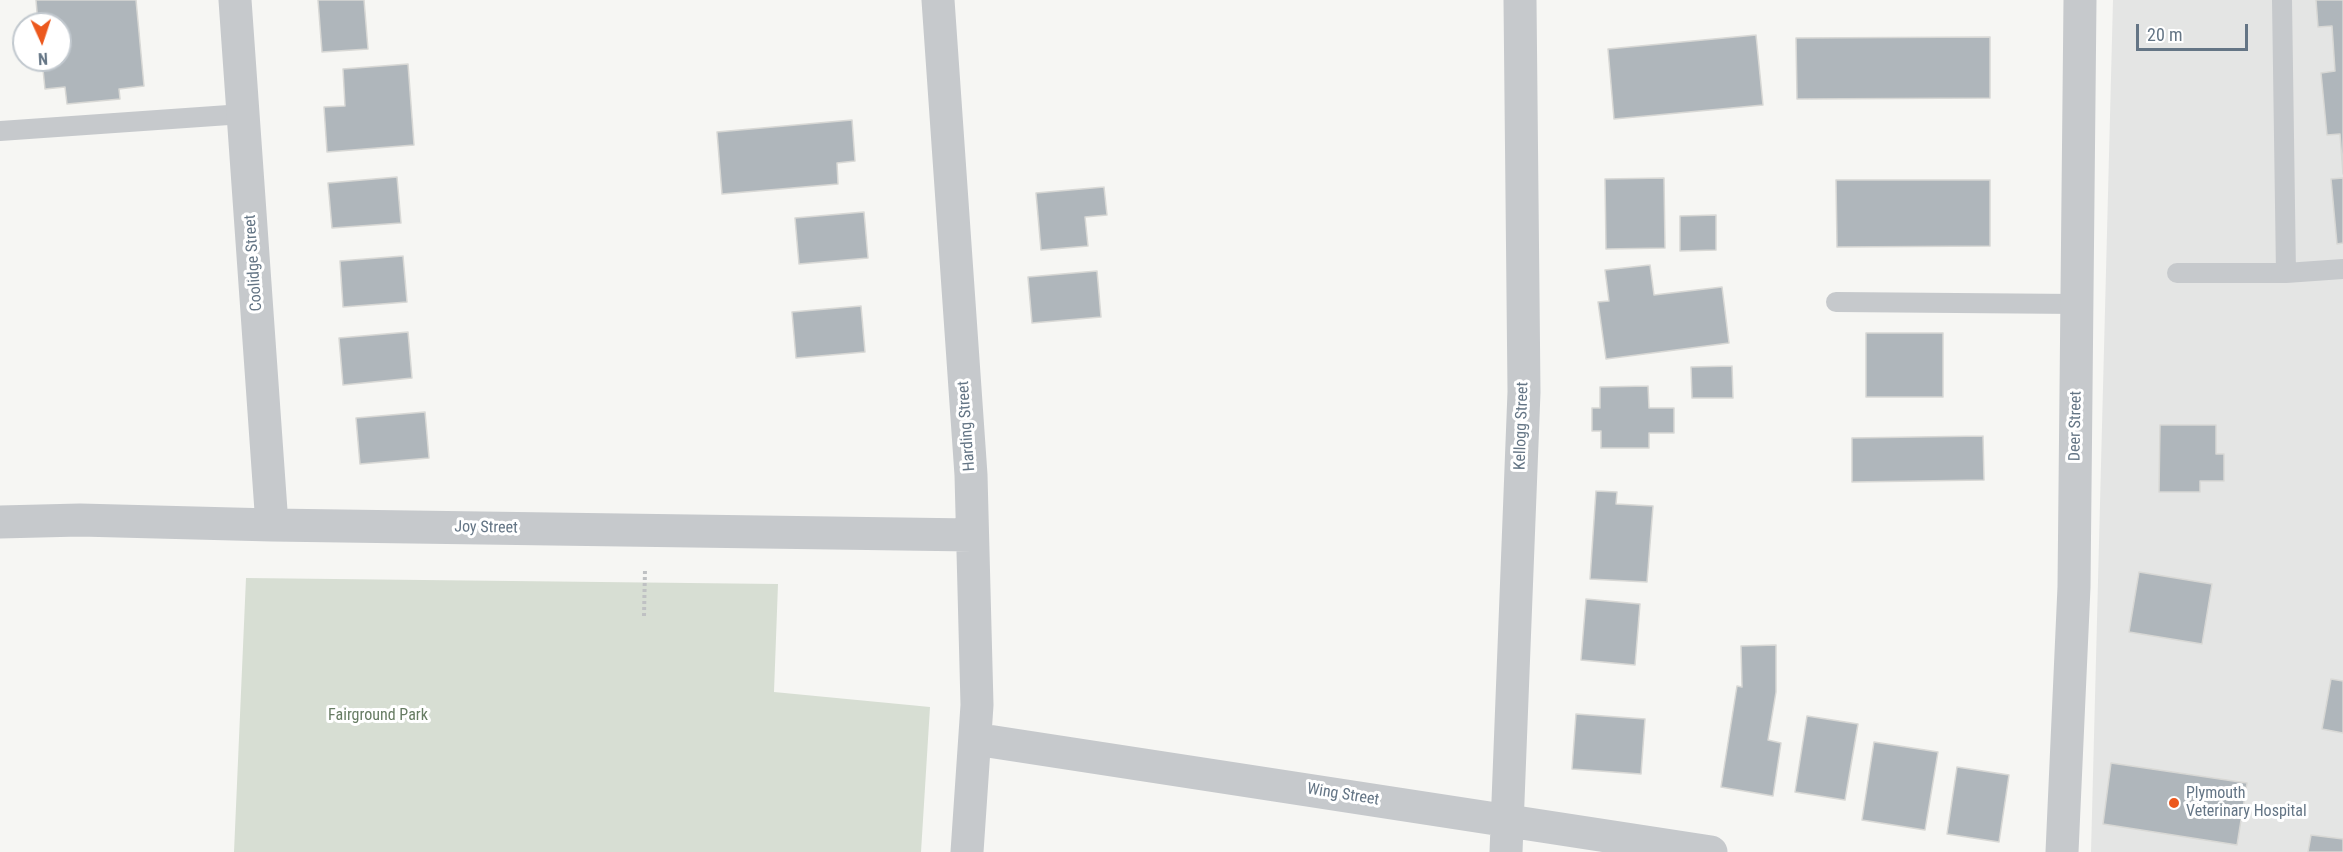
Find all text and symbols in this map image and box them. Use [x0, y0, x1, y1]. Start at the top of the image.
north arrow [12, 12, 72, 72]
scale bar [2139, 12, 2252, 50]
text: 20 m [2147, 24, 2182, 45]
text: N [37, 49, 48, 68]
street label: Coolidge Street [241, 214, 267, 312]
street label: Harding Street [954, 380, 980, 472]
street label: Kellogg Street [1511, 382, 1533, 470]
street label: Deer Street [2066, 391, 2086, 461]
street label: Joy Street [454, 518, 518, 538]
park label: Fairground Park [328, 706, 428, 726]
street label: Wing Street [1306, 780, 1380, 810]
place label: Plymouth Veterinary Hospital [2186, 784, 2307, 822]
marker: Plymouth Veterinary Hospital [2167, 796, 2181, 810]

